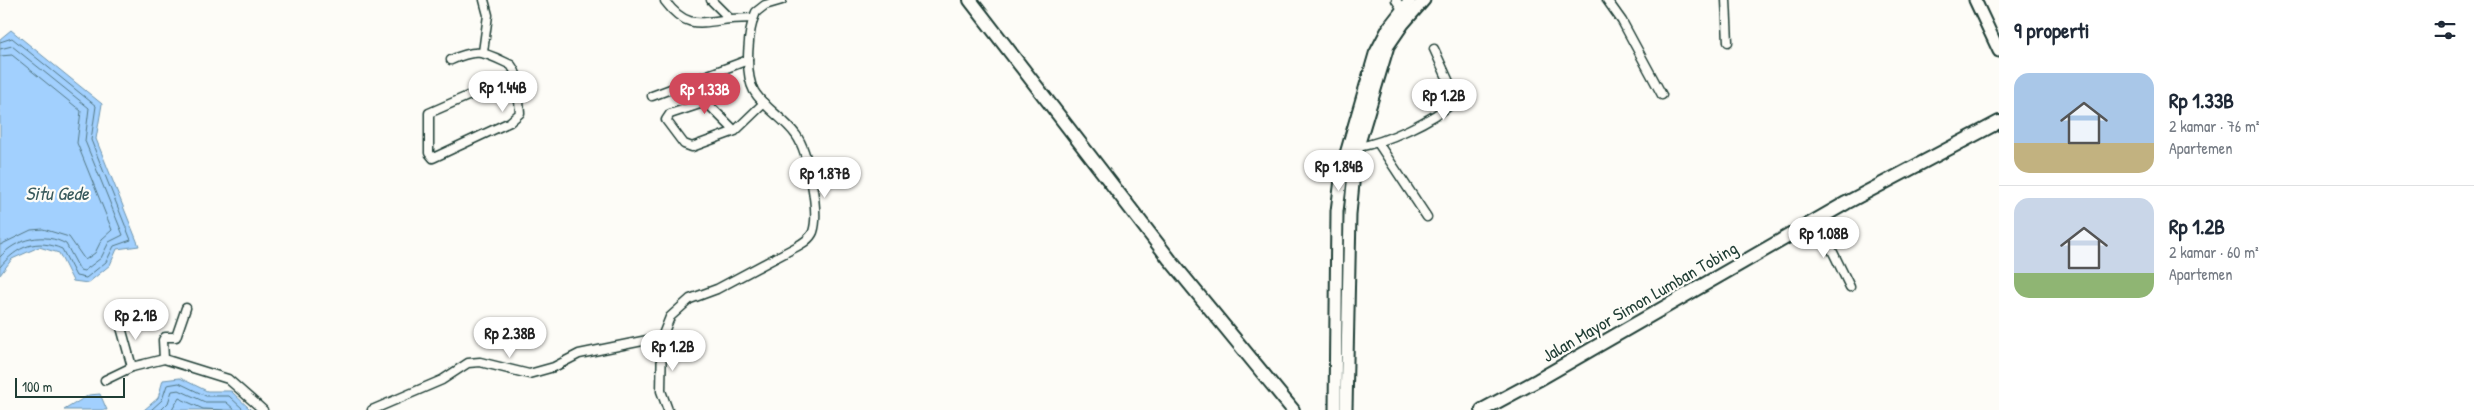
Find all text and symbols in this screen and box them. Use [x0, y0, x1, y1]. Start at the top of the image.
text: 9 properti [2014, 16, 2089, 45]
icon: filters [2431, 16, 2459, 44]
pin: Rp 1.44B [451, 70, 555, 113]
pin: Rp 1.33B [653, 72, 757, 115]
text: Rp 1.44B [479, 76, 527, 98]
text: Rp 1.33B [680, 78, 730, 100]
pin: Rp 1.2B [1398, 78, 1490, 121]
text: Rp 1.2B [1423, 84, 1465, 106]
text: Rp 1.33B [2169, 86, 2234, 115]
icon: home [2054, 93, 2114, 153]
text: 2 kamar · 76 m² [2169, 115, 2260, 137]
text: Apartemen [2169, 137, 2232, 159]
pin: Rp 1.84B [1287, 150, 1391, 192]
text: Rp 1.84B [1315, 155, 1363, 177]
pin: Rp 1.87B [773, 156, 877, 199]
text: Rp 1.87B [800, 162, 850, 184]
water label: Situ Gede [25, 180, 90, 206]
text: Rp 1.2B [2169, 212, 2225, 241]
pin: Rp 1.08B [1772, 216, 1876, 259]
icon: home [2054, 218, 2114, 278]
text: Rp 1.08B [1799, 222, 1849, 244]
street label: Jalan Mayor Simon Lumban Tobing [1537, 235, 1742, 368]
text: 2 kamar · 60 m² [2169, 241, 2259, 263]
text: Apartemen [2169, 263, 2232, 285]
pin: Rp 2.1B [90, 298, 182, 341]
text: Rp 2.1B [115, 304, 157, 326]
pin: Rp 2.38B [458, 316, 562, 359]
text: Rp 2.38B [485, 322, 535, 344]
pin: Rp 1.2B [627, 330, 719, 372]
text: Rp 1.2B [652, 335, 694, 357]
scale bar [15, 375, 125, 398]
text: 100 m [22, 377, 52, 396]

